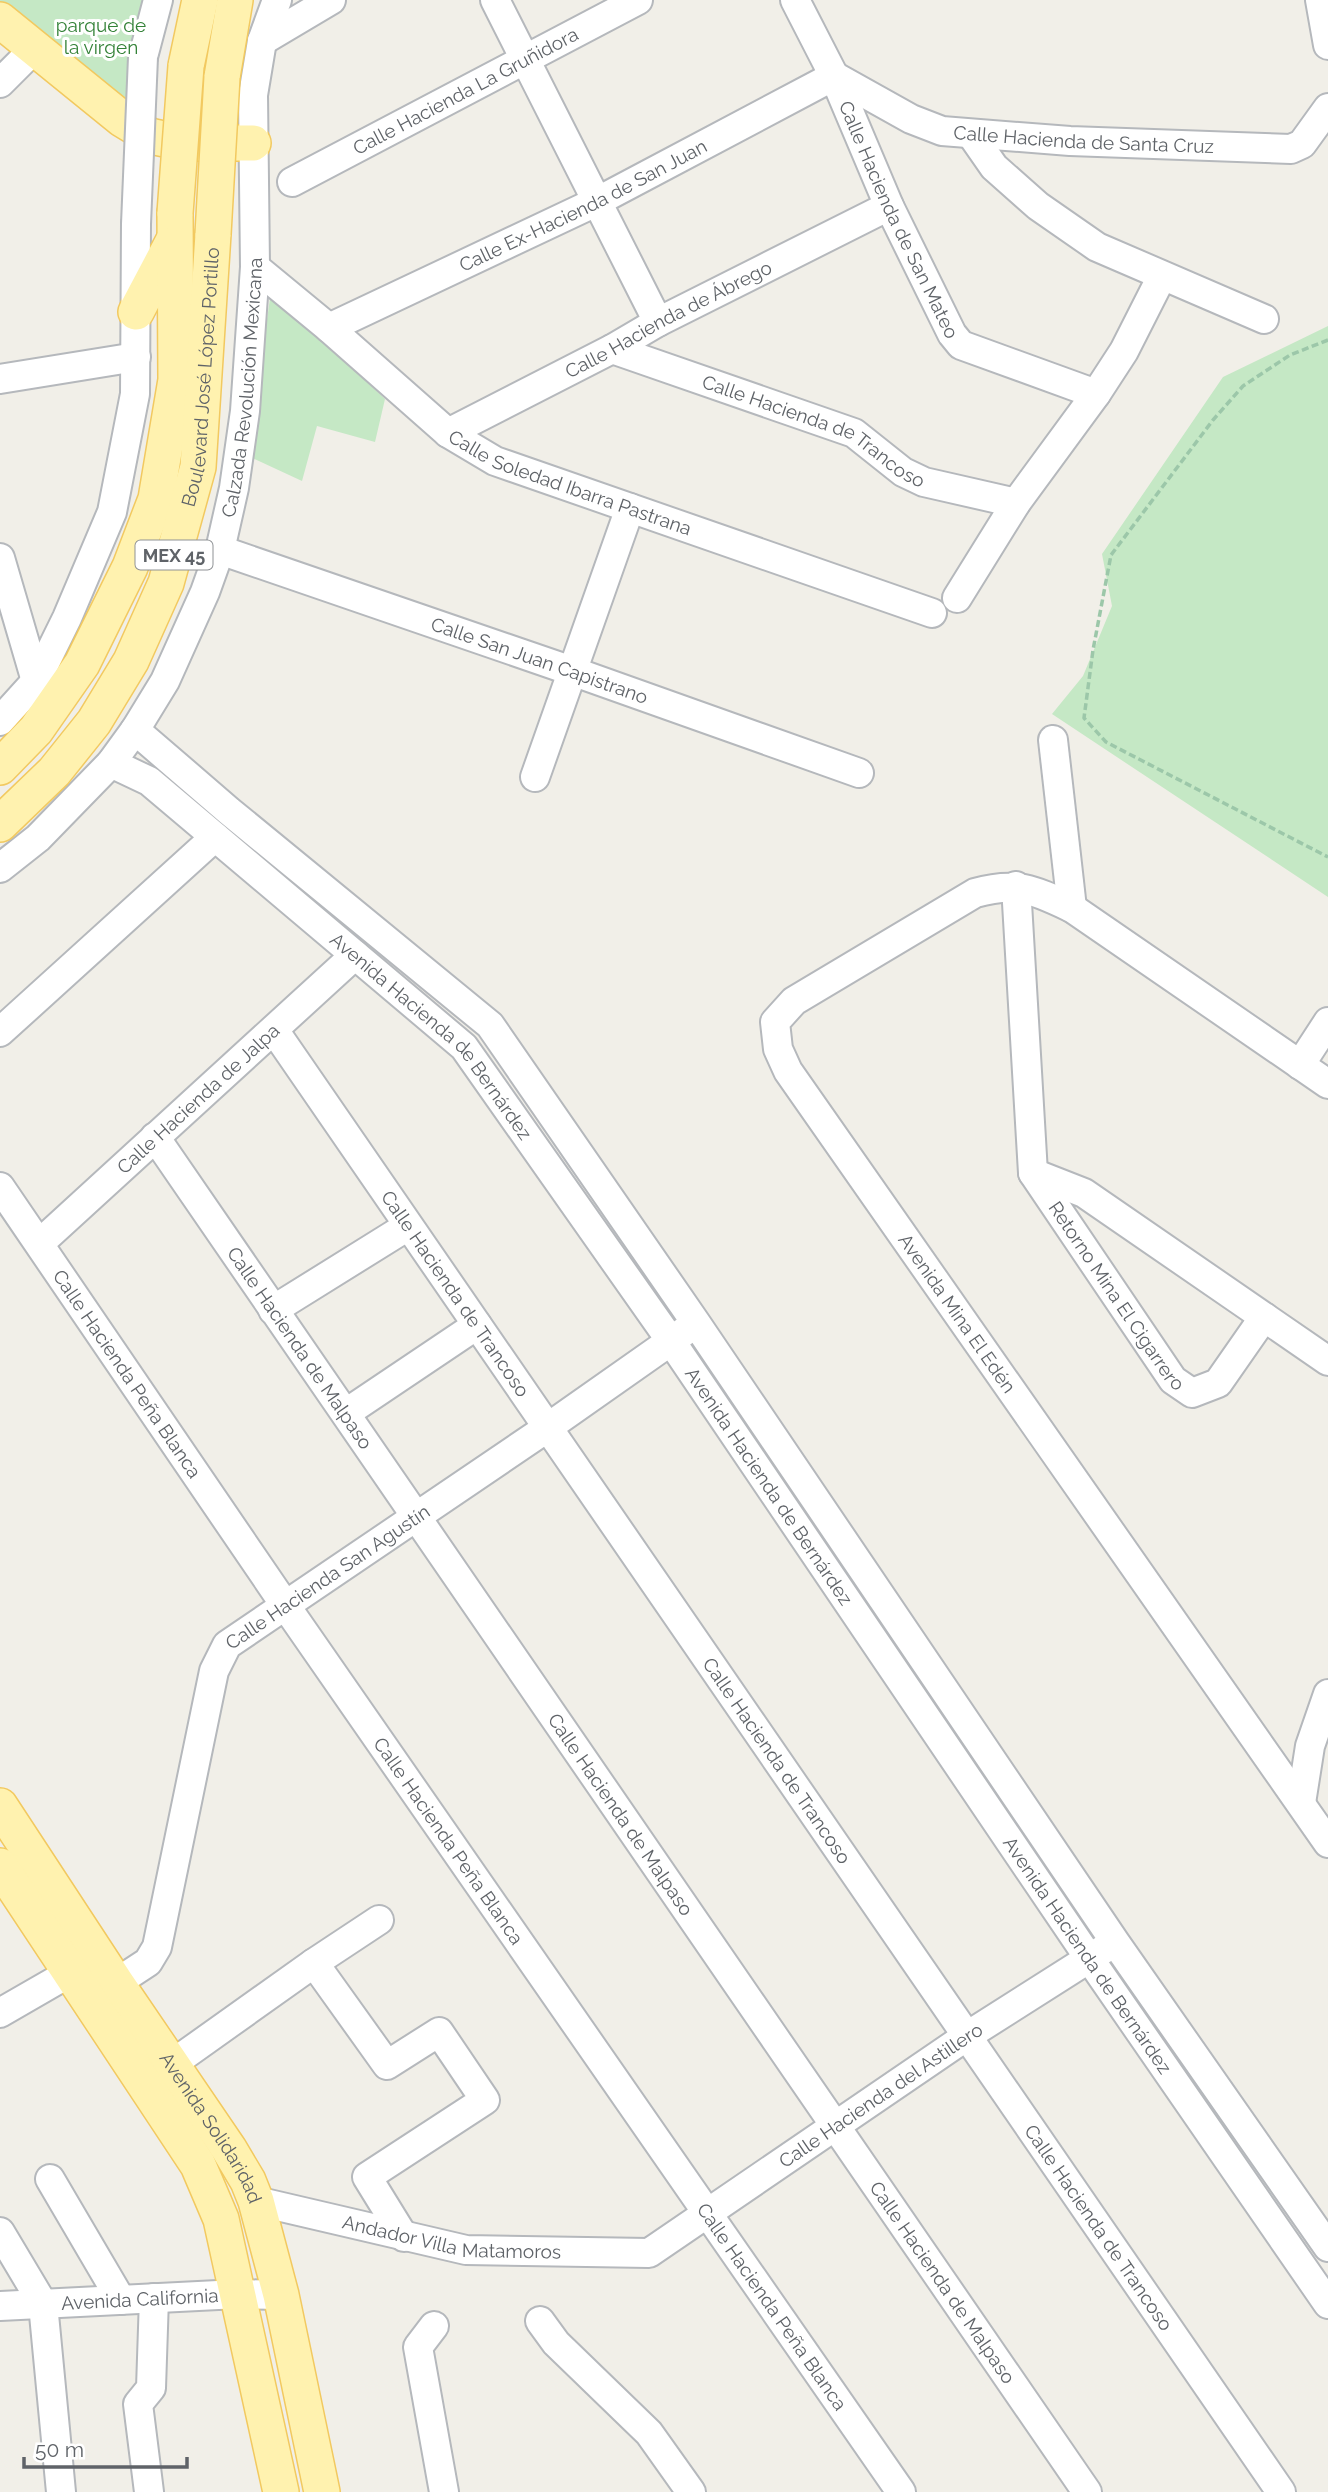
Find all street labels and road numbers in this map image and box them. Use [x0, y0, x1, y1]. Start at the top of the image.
street label: Calle Hacienda La Gruñidora [349, 23, 582, 159]
street label: Calle Hacienda de San Mateo [835, 98, 963, 342]
street label: Calle Hacienda de Santa Cruz [953, 121, 1214, 157]
street label: Calle Ex-Hacienda de San Juan [456, 134, 710, 276]
street label: Boulevard José López Portillo [177, 247, 223, 509]
street label: Calle Hacienda de Ábrego [561, 256, 775, 382]
street label: Calzada Revolución Mexicana [217, 258, 266, 519]
street label: Calle Hacienda de Trancoso [699, 370, 928, 492]
street label: Calle Soledad Ibarra Pastrana [445, 425, 694, 539]
road number: MEX 45 [136, 540, 212, 570]
street label: Calle San Juan Capistrano [428, 612, 651, 708]
street label: Avenida Hacienda de Bernárdez [326, 928, 537, 1144]
street label: Calle Hacienda de Jalpa [112, 1019, 284, 1178]
street label: Calle Hacienda de Trancoso [377, 1186, 534, 1401]
street label: Retorno Mina El Cigarrero [1044, 1197, 1188, 1395]
street label: Avenida Mina El Edén [894, 1229, 1021, 1397]
street label: Calle Hacienda de Malpaso [223, 1243, 377, 1453]
street label: Calle Hacienda Peña Blanca [49, 1265, 206, 1482]
street label: Avenida Hacienda de Bernárdez [681, 1363, 857, 1609]
street label: Calle Hacienda San Agustín [221, 1500, 434, 1654]
street label: Calle Hacienda de Trancoso [699, 1653, 856, 1868]
street label: Calle Hacienda de Malpaso [544, 1709, 698, 1920]
street label: Calle Hacienda Peña Blanca [369, 1733, 528, 1949]
street label: Avenida Hacienda de Bernárdez [999, 1832, 1176, 2078]
street label: Calle Hacienda del Astillero [775, 2018, 986, 2172]
street label: Avenida Solidaridad [155, 2048, 267, 2206]
street label: Calle Hacienda de Trancoso [1020, 2120, 1177, 2335]
street label: Calle Hacienda de Malpaso [866, 2177, 1020, 2388]
street label: Calle Hacienda Peña Blanca [693, 2199, 852, 2414]
street label: Andador Villa Matamoros [340, 2211, 561, 2263]
street label: Avenida California [61, 2284, 219, 2314]

